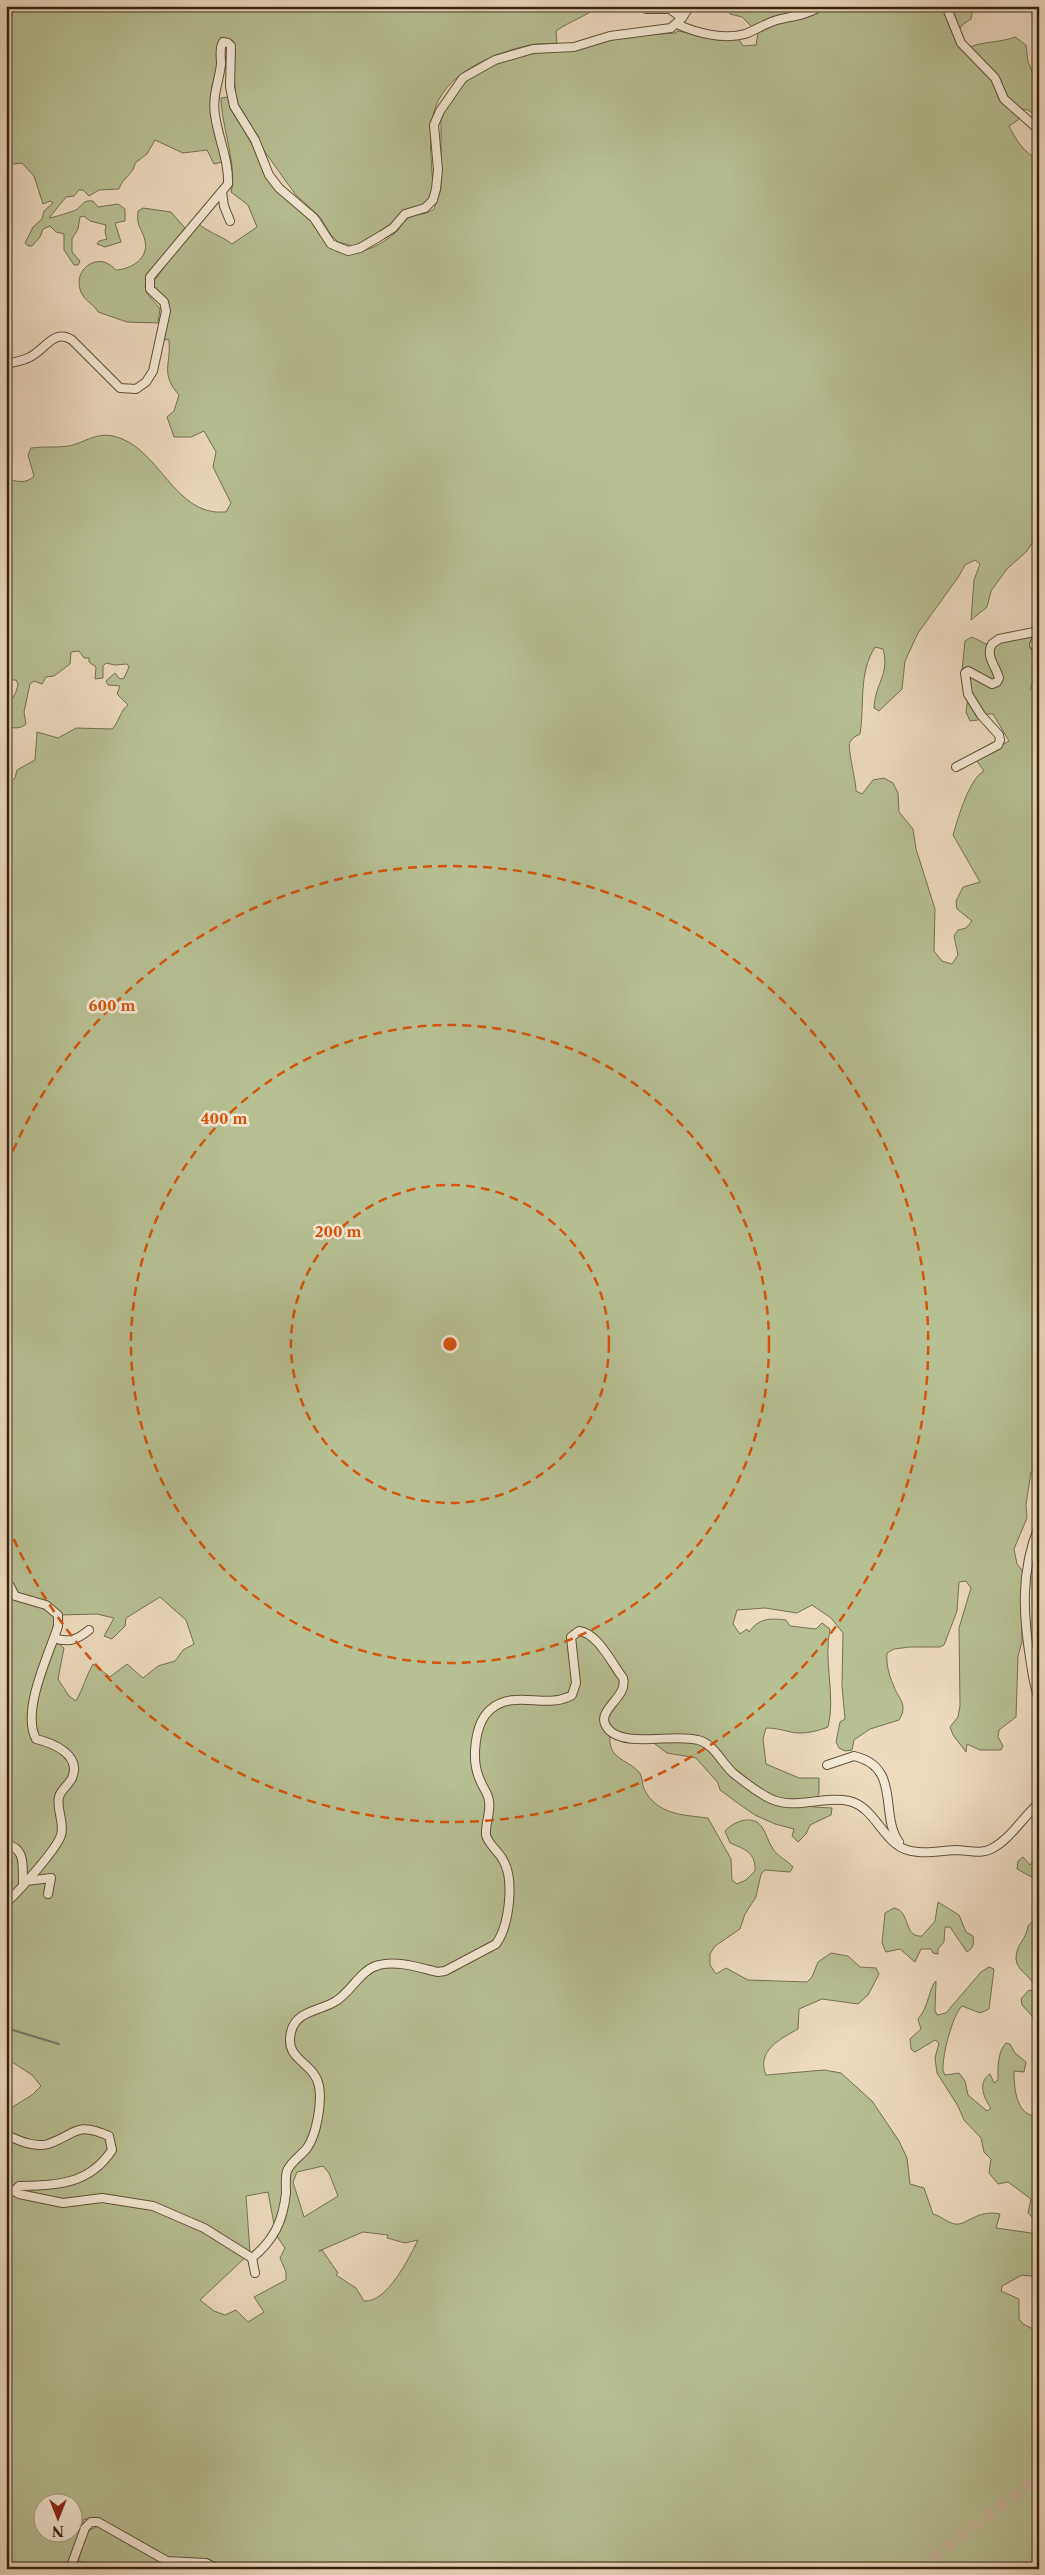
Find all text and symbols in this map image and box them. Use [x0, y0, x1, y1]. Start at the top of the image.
text: 600 m [89, 996, 135, 1015]
text: 400 m [201, 1109, 247, 1128]
text: 200 m [315, 1222, 361, 1241]
centre of rings [441, 1335, 459, 1353]
north arrow [32, 2492, 82, 2542]
text: N [52, 2522, 64, 2540]

